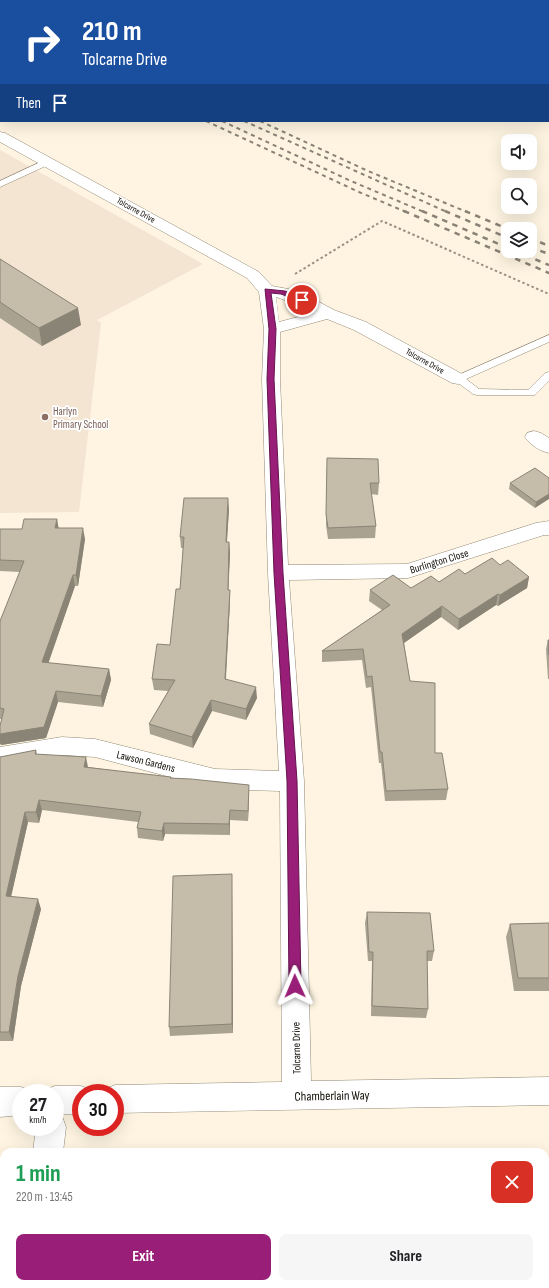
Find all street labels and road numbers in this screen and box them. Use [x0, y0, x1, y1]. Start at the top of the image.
street label: Tolcarne Drive [114, 195, 157, 226]
street label: Tolcarne Drive [403, 346, 446, 377]
street label: Burlington Close [408, 546, 470, 577]
street label: Lawson Gardens [115, 748, 176, 775]
street label: Tolcarne Drive [290, 1022, 303, 1074]
street label: Chamberlain Way [294, 1087, 370, 1105]

